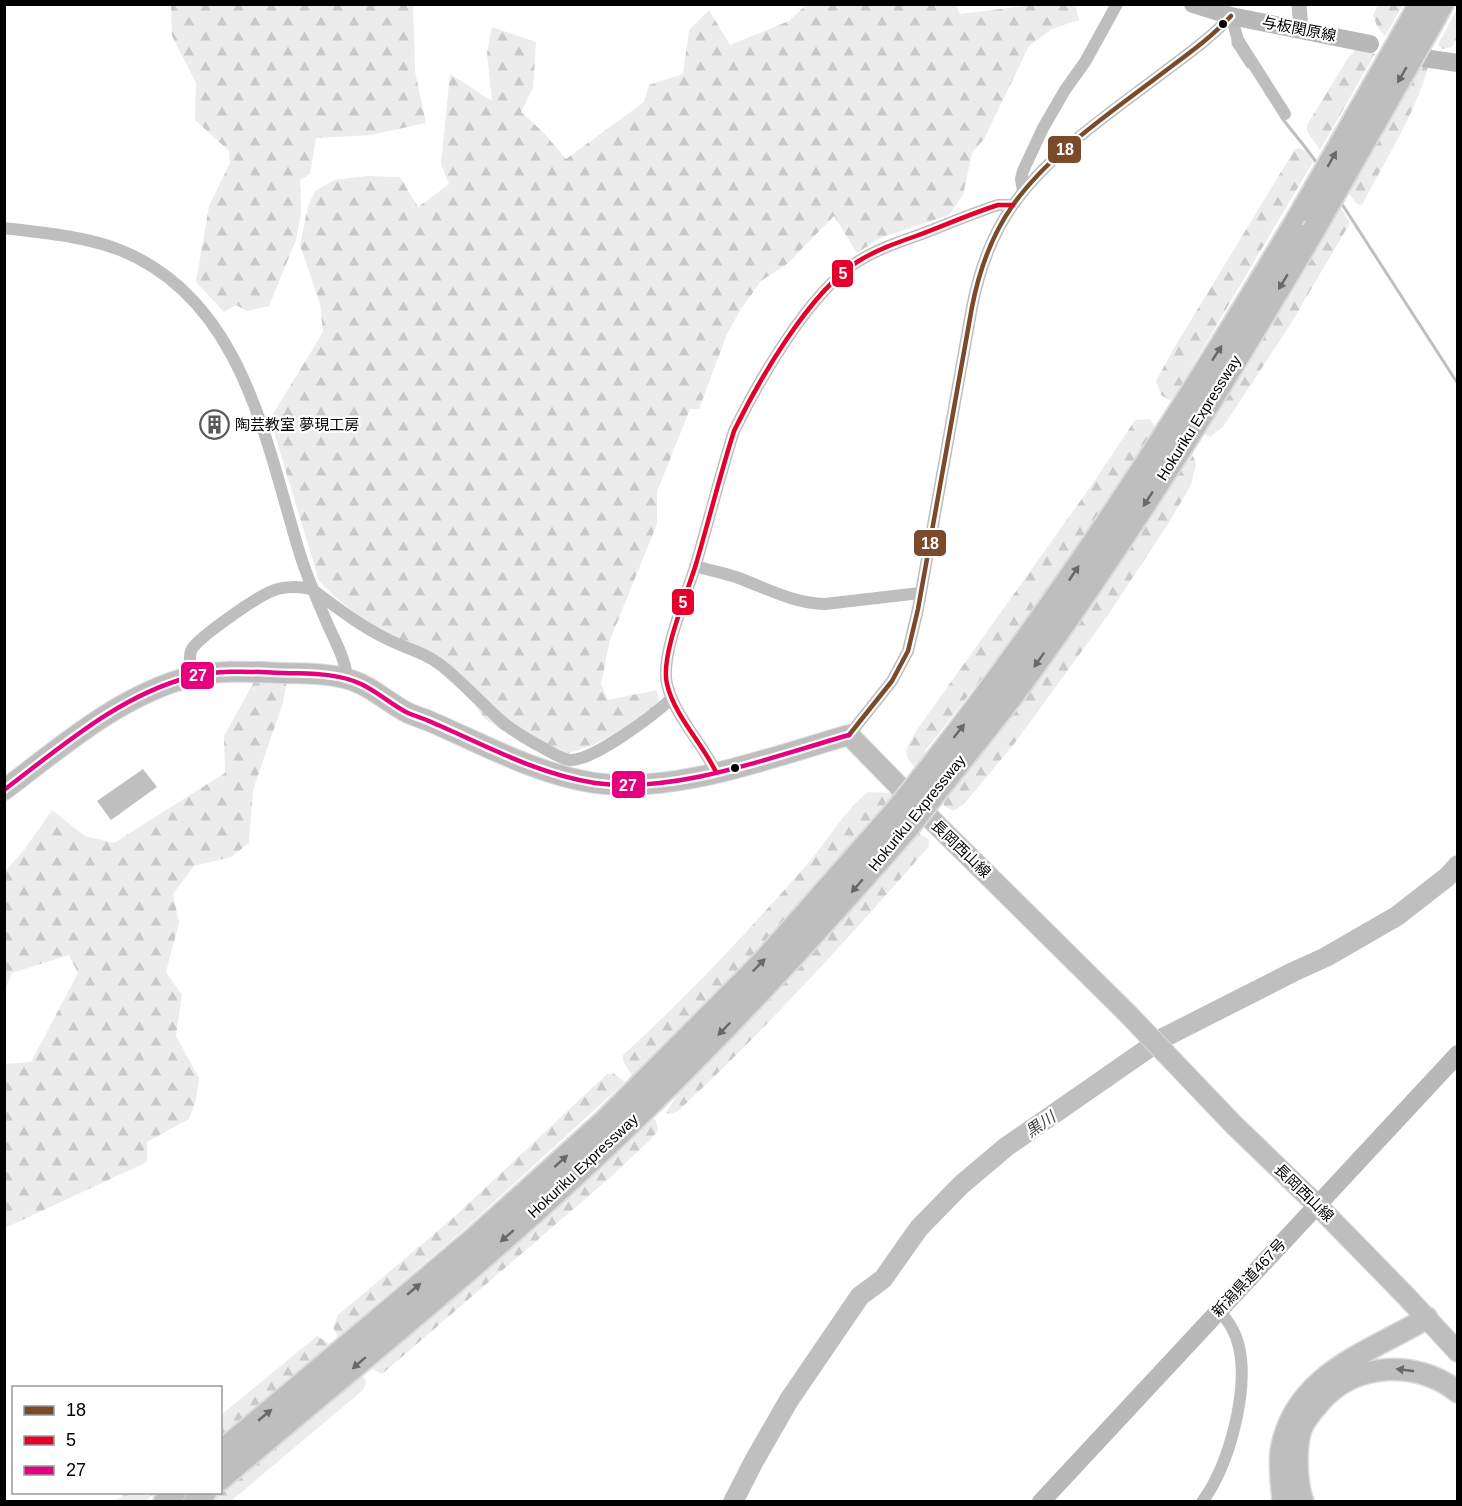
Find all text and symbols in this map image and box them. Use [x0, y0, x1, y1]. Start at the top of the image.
street label: 与板関原線 [1261, 13, 1338, 44]
unlabelled marker [1217, 18, 1229, 30]
one-way arrow [1397, 67, 1407, 84]
line badge: 18 [1047, 135, 1082, 164]
text: 18 [1056, 141, 1074, 158]
one-way arrow [1326, 151, 1337, 167]
line badge: 5 [831, 259, 854, 288]
text: 5 [839, 265, 848, 282]
one-way arrow [1278, 274, 1289, 290]
one-way arrow [1211, 345, 1222, 361]
street label: Hokuriku Expressway [1153, 352, 1244, 483]
building icon: 陶芸教室 夢現工房 [198, 409, 230, 441]
place label: 陶芸教室 夢現工房 [235, 416, 359, 433]
one-way arrow [1143, 491, 1154, 507]
line badge: 18 [913, 529, 947, 557]
text: 18 [921, 535, 939, 552]
one-way arrow [1068, 565, 1079, 581]
line badge: 5 [671, 588, 695, 616]
text: 5 [679, 594, 688, 611]
one-way arrow [1034, 652, 1045, 668]
line badge: 27 [180, 661, 215, 690]
text: 27 [189, 667, 207, 684]
one-way arrow [953, 723, 965, 738]
street label: Hokuriku Expressway [865, 751, 969, 874]
unlabelled marker [729, 762, 741, 774]
line badge: 27 [611, 770, 646, 799]
text: 27 [619, 777, 637, 794]
street label: 長岡西山線 [928, 816, 994, 881]
one-way arrow [851, 878, 864, 893]
one-way arrow [752, 959, 766, 973]
one-way arrow [717, 1022, 731, 1037]
water label: 黒川 [1022, 1107, 1060, 1141]
street label: Hokuriku Expressway [524, 1110, 642, 1221]
one-way arrow [553, 1155, 568, 1168]
street label: 長岡西山線 [1271, 1160, 1337, 1225]
one-way arrow [500, 1229, 515, 1242]
street label: 新潟県道467号 [1208, 1235, 1289, 1320]
one-way arrow [406, 1283, 422, 1296]
one-way arrow [352, 1356, 367, 1369]
one-way arrow [1395, 1365, 1414, 1374]
legend [12, 1386, 222, 1494]
text: 18 [66, 1400, 86, 1420]
one-way arrow [257, 1409, 273, 1422]
text: 5 [66, 1430, 76, 1450]
text: 27 [66, 1460, 86, 1480]

